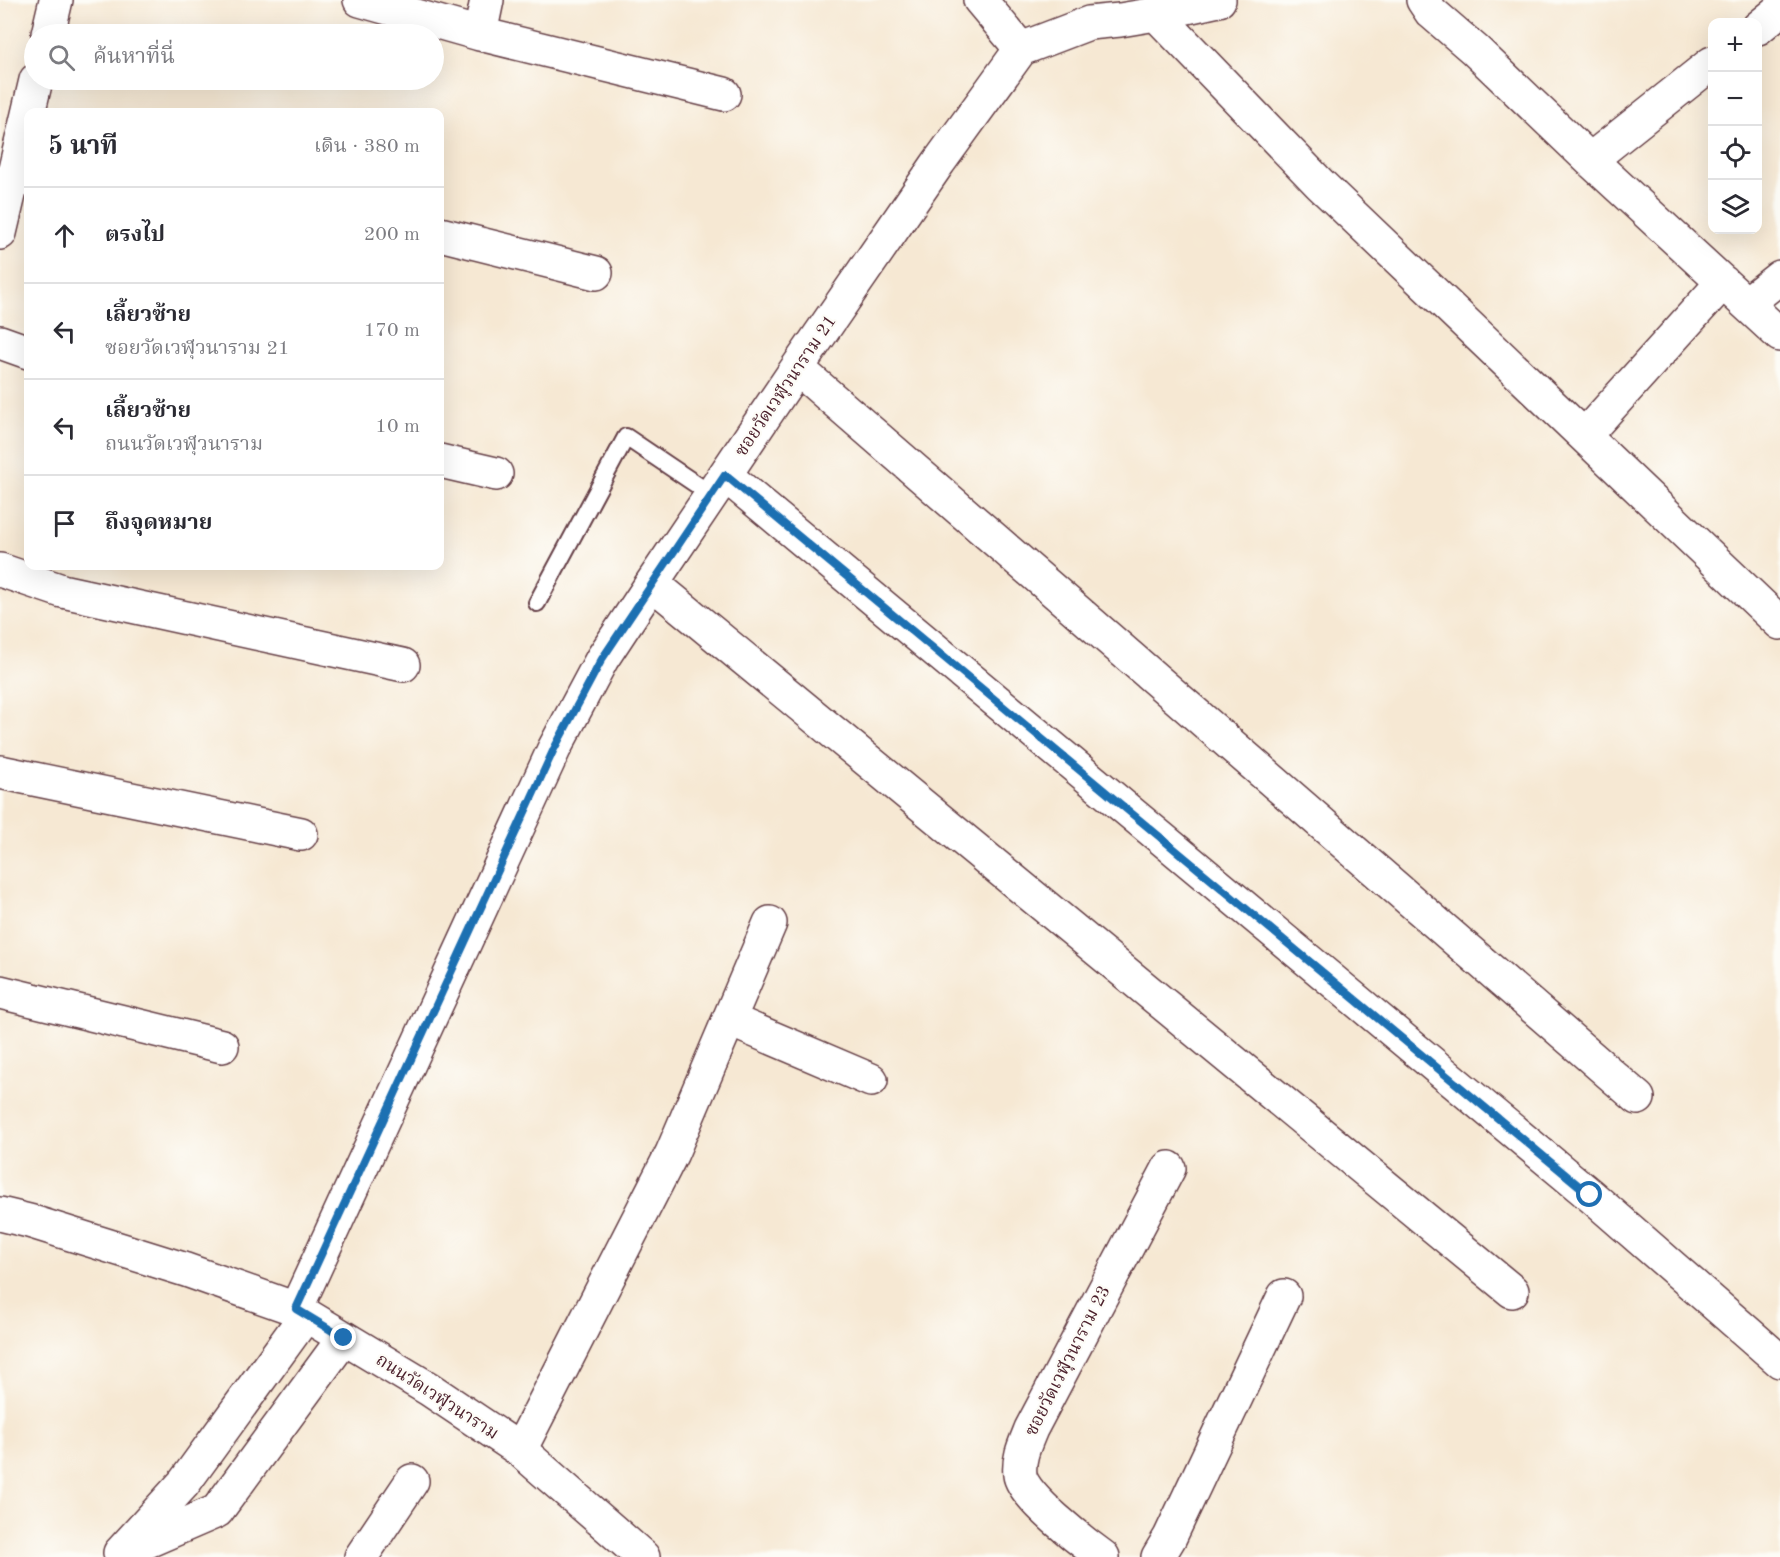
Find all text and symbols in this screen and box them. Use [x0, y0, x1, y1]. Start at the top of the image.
map controls [1708, 18, 1762, 234]
button: + [1708, 18, 1762, 72]
search box [24, 24, 444, 90]
icon: search [45, 41, 78, 74]
text: ค้นหาที่นี่ [93, 46, 175, 68]
button: − [1708, 72, 1762, 126]
button: locate [1708, 126, 1762, 180]
text: 5 นาที [48, 134, 118, 160]
text: เดิน · 380 m [314, 137, 420, 157]
button: layers [1708, 180, 1762, 234]
icon: ahead [48, 219, 81, 252]
text: ตรงไป [105, 224, 165, 246]
text: 200 m [364, 225, 420, 245]
text: เลี้ยวซ้าย [105, 304, 191, 326]
street label: ซอยวัดเวฬุวนาราม 21 [731, 312, 842, 461]
icon: left [48, 315, 81, 348]
text: 170 m [364, 321, 420, 341]
text: ซอยวัดเวฬุวนาราม 21 [105, 339, 290, 359]
text: เลี้ยวซ้าย [105, 400, 191, 422]
icon: left [48, 411, 81, 444]
text: 10 m [375, 417, 420, 437]
text: ถนนวัดเวฬุวนาราม [105, 435, 263, 455]
icon: arrive [48, 507, 81, 540]
text: ถึงจุดหมาย [105, 512, 212, 534]
route start [1576, 1181, 1602, 1207]
street label: ซอยวัดเวฬุวนาราม 23 [1021, 1282, 1116, 1440]
route end [330, 1324, 356, 1350]
street label: ถนนวัดเวฬุวนาราม [371, 1350, 502, 1445]

